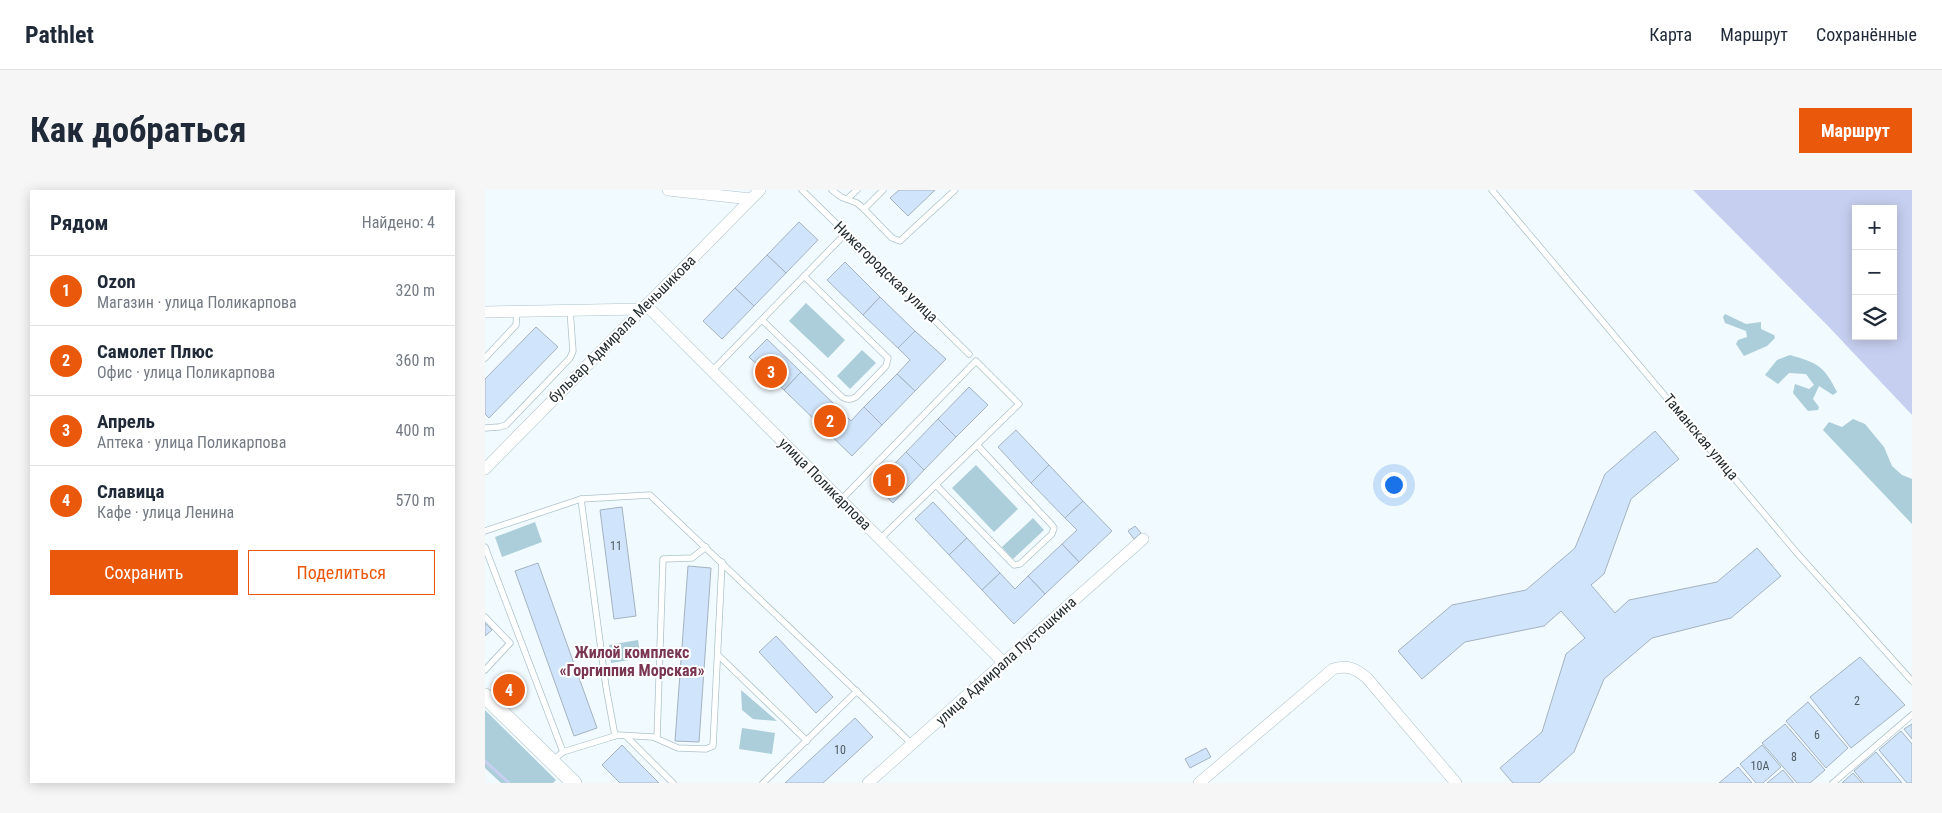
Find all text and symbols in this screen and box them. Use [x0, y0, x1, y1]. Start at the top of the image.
text: Pathlet [25, 21, 94, 49]
text: Карта [1649, 24, 1692, 45]
text: Маршрут [1720, 24, 1788, 45]
text: Сохранённые [1816, 24, 1917, 45]
button: Маршрут [1799, 108, 1912, 153]
text: Как добраться [30, 110, 246, 151]
map controls [1852, 205, 1897, 340]
button: + [1852, 205, 1897, 250]
text: Рядом [50, 211, 109, 235]
text: Найдено: 4 [362, 213, 435, 232]
street label: Нижегородская улица [830, 218, 942, 326]
button: − [1852, 250, 1897, 295]
street label: бульвар Адмирала Меньшикова [544, 251, 700, 407]
text: Ozon [97, 270, 136, 293]
text: 1 [62, 281, 70, 300]
text: 320 m [396, 281, 435, 300]
text: Магазин · улица Поликарпова [97, 293, 297, 312]
button: layers [1852, 295, 1897, 340]
text: Самолет Плюс [97, 340, 213, 363]
text: 2 [62, 351, 70, 370]
text: 360 m [396, 351, 435, 370]
pin: 3 [755, 353, 787, 391]
text: Офис · улица Поликарпова [97, 363, 275, 382]
street label: Таманская улица [1660, 390, 1742, 484]
pin: 2 [814, 402, 846, 440]
text: Апрель [97, 410, 155, 433]
text: 3 [62, 421, 70, 440]
text: 400 m [396, 421, 435, 440]
text: Аптека · улица Поликарпова [97, 433, 286, 452]
street label: улица Поликарпова [775, 434, 875, 534]
pin: 1 [873, 461, 905, 499]
your location [1381, 472, 1407, 498]
text: Славица [97, 480, 165, 503]
text: 4 [62, 491, 70, 510]
text: 570 m [396, 491, 435, 510]
text: Кафе · улица Ленина [97, 503, 234, 522]
house number: 11 [610, 539, 622, 553]
button: Сохранить [50, 550, 238, 595]
button: Поделиться [248, 550, 435, 595]
street label: улица Адмирала Пустошкина [932, 593, 1080, 729]
district label: Жилой комплекс «Горгиппия Морская» [559, 643, 705, 680]
pin: 4 [493, 671, 525, 709]
house number: 2 [1854, 694, 1860, 708]
house number: 6 [1814, 728, 1820, 742]
house number: 10 [834, 743, 846, 757]
house number: 8 [1791, 750, 1797, 764]
house number: 10А [1751, 759, 1769, 773]

